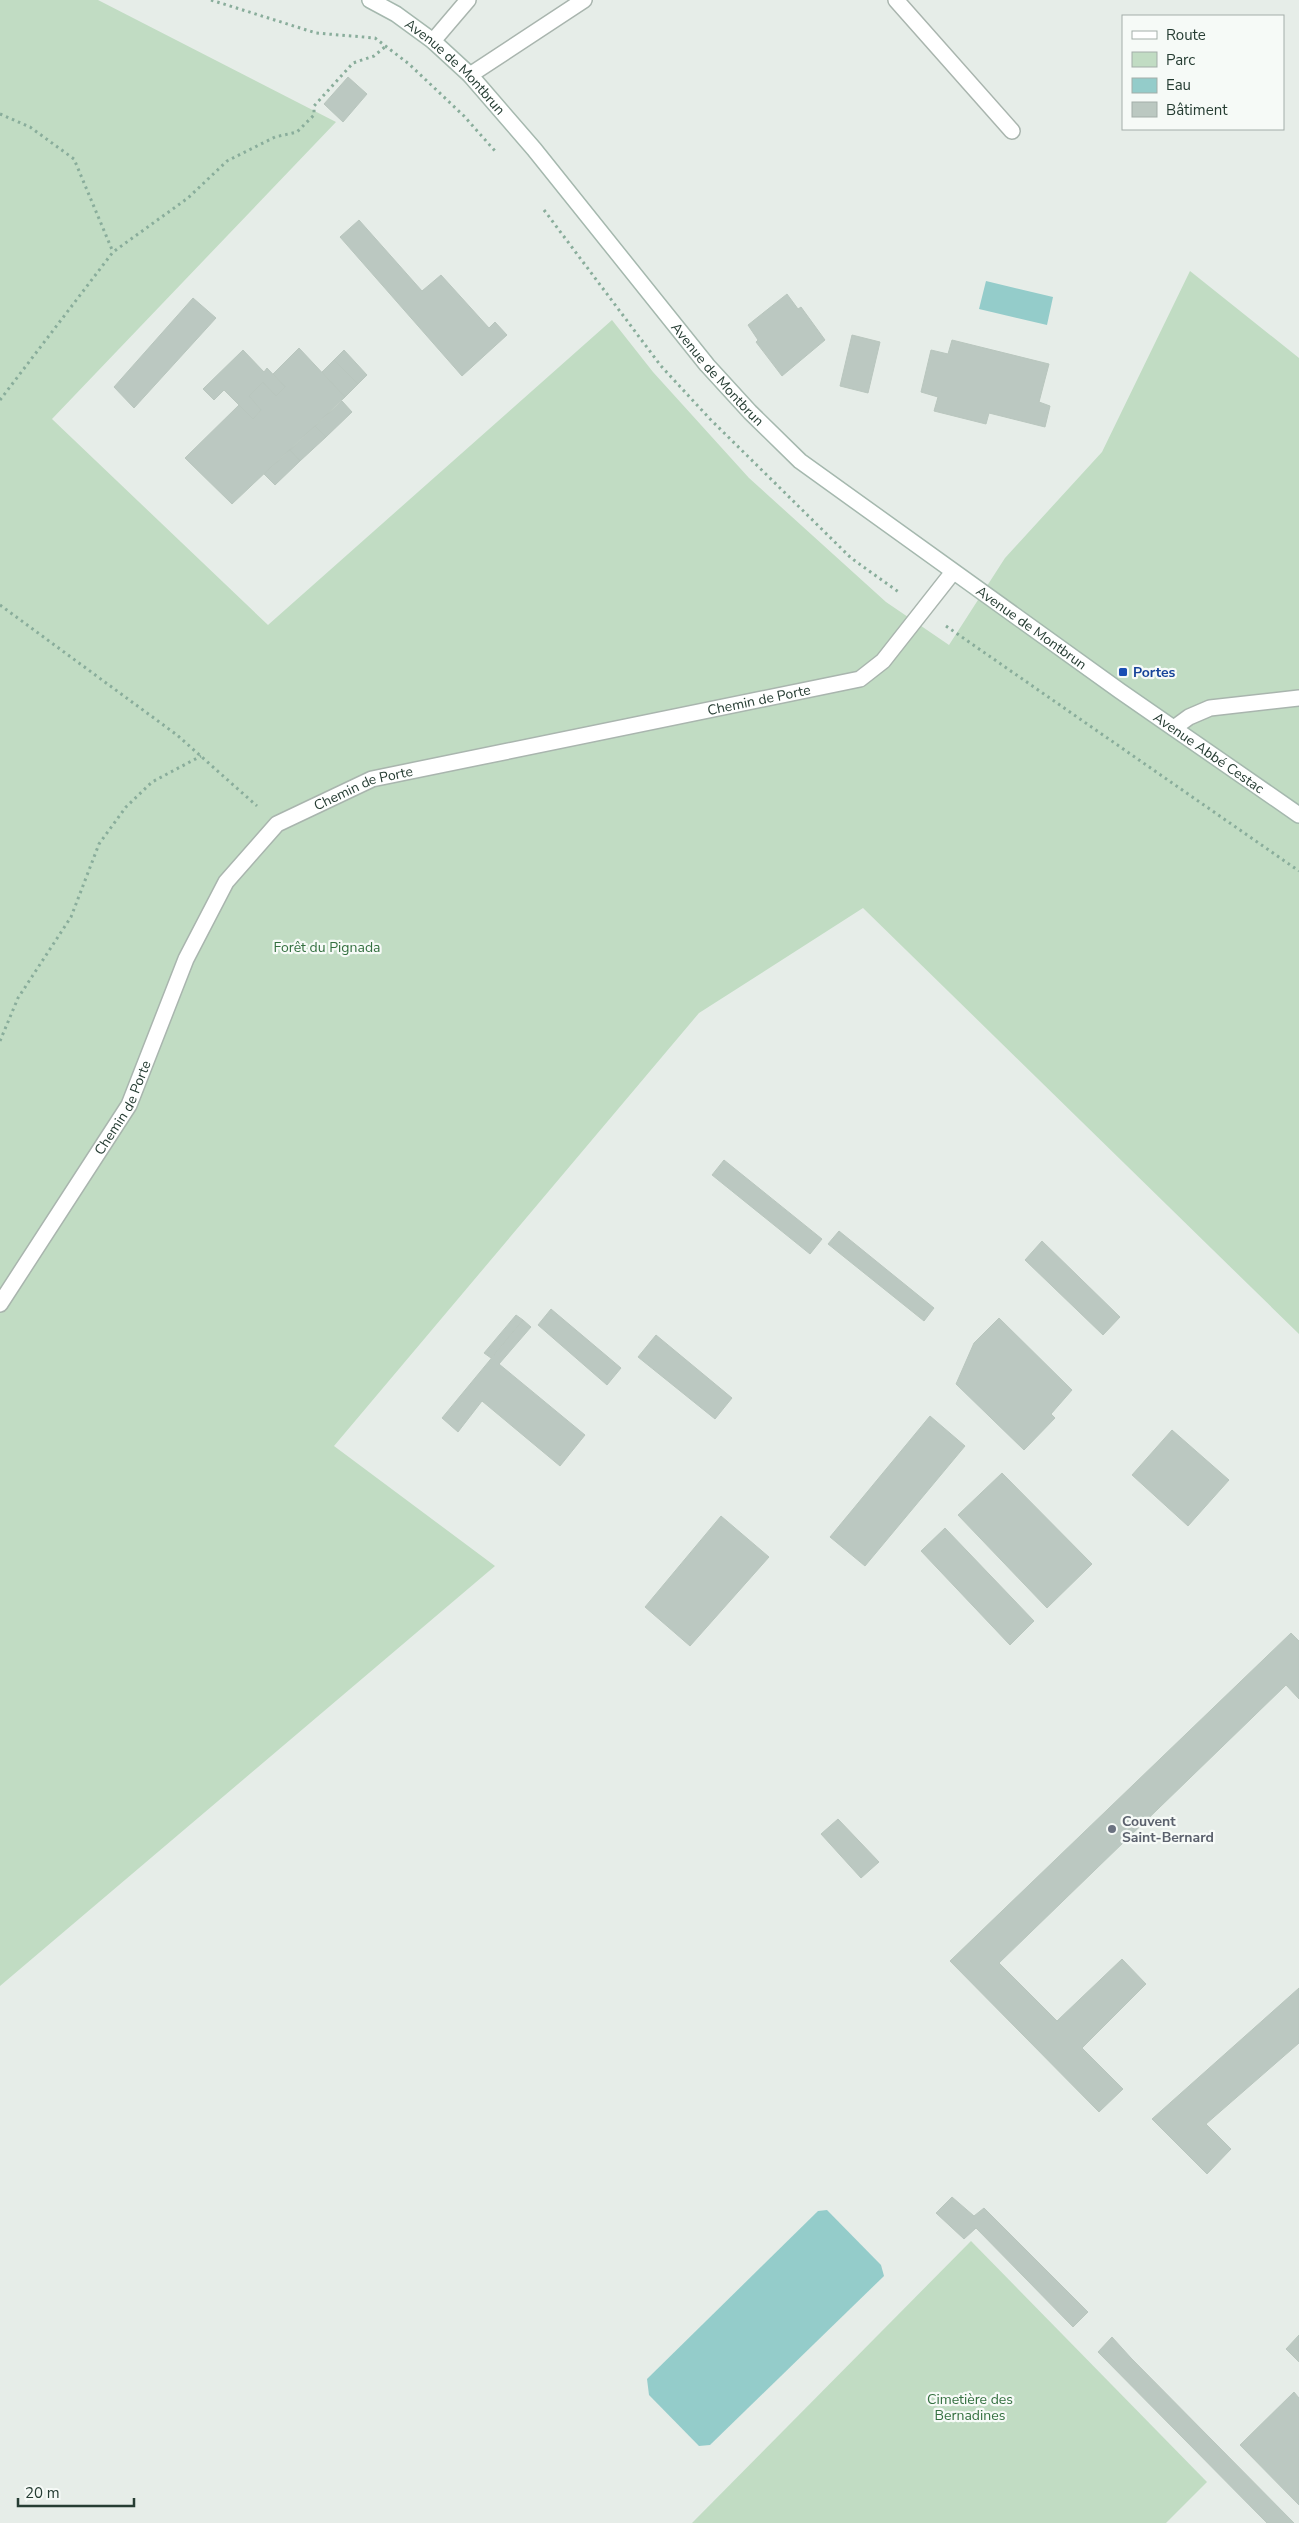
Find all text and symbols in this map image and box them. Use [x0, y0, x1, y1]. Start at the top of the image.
street label: Avenue de Montbrun [401, 14, 510, 119]
legend [1122, 15, 1284, 130]
text: Route [1166, 25, 1206, 45]
text: Parc [1166, 50, 1195, 70]
text: Eau [1166, 75, 1191, 95]
text: Bâtiment [1166, 100, 1228, 120]
street label: Avenue de Montbrun [667, 318, 768, 430]
street label: Avenue de Montbrun [972, 581, 1091, 674]
place label: Portes [1133, 663, 1176, 682]
marker: Portes [1117, 666, 1129, 678]
street label: Chemin de Porte [706, 680, 812, 720]
street label: Avenue Abbé Cestac [1150, 707, 1268, 798]
street label: Chemin de Porte [311, 761, 415, 815]
park label: Forêt du Pignada [274, 938, 380, 957]
street label: Chemin de Porte [90, 1057, 155, 1159]
place label: Couvent Saint-Bernard [1122, 1812, 1214, 1847]
marker: Couvent Saint-Bernard [1106, 1823, 1118, 1835]
park label: Cimetière des Bernadines [927, 2390, 1013, 2425]
scale bar [18, 2476, 134, 2508]
text: 20 m [25, 2483, 60, 2503]

